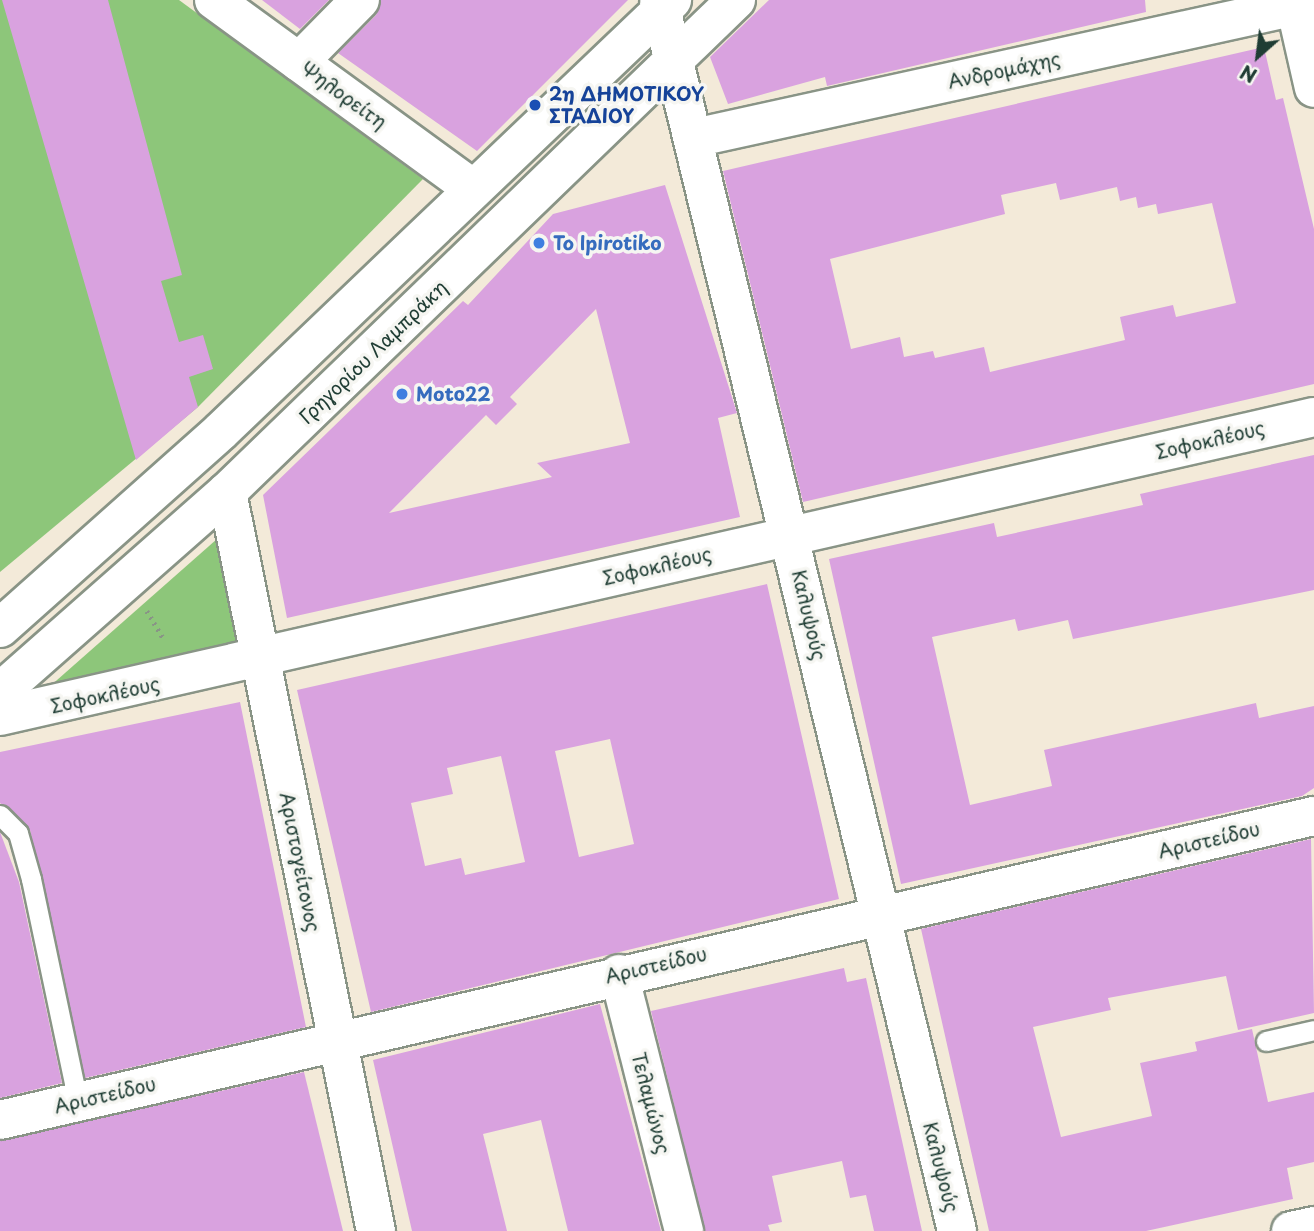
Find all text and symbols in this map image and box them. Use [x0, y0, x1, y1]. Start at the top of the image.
north arrow [1223, 21, 1293, 91]
street label: Ανδρομάχης [946, 47, 1062, 93]
street label: Ψηλορείτη [297, 56, 391, 134]
text: N [1235, 59, 1261, 90]
place label: 2η ΔΗΜΟΤΙΚΟΥ ΣΤΑΔΙΟΥ [549, 83, 704, 127]
marker: 2η ΔΗΜΟΤΙΚΟΥ ΣΤΑΔΙΟΥ [527, 97, 543, 113]
place label: To Ipirotiko [553, 232, 663, 254]
marker: To Ipirotiko [531, 235, 547, 251]
street label: Γρηγορίου Λαμπράκη [295, 276, 451, 428]
place label: Moto22 [416, 383, 490, 405]
marker: Moto22 [394, 386, 410, 402]
street label: Σοφοκλέους [1153, 416, 1267, 464]
street label: Σοφοκλέους [600, 542, 714, 590]
street label: Καλυψούς [788, 568, 830, 662]
street label: Σοφοκλέους [48, 672, 162, 718]
street label: Αριστογείτονος [275, 790, 325, 934]
street label: Αριστείδου [1156, 817, 1262, 863]
street label: Αριστείδου [603, 942, 709, 988]
street label: Τελαμώνος [627, 1050, 675, 1156]
street label: Αριστείδου [52, 1072, 158, 1118]
street label: Καλυψούς [919, 1120, 963, 1214]

